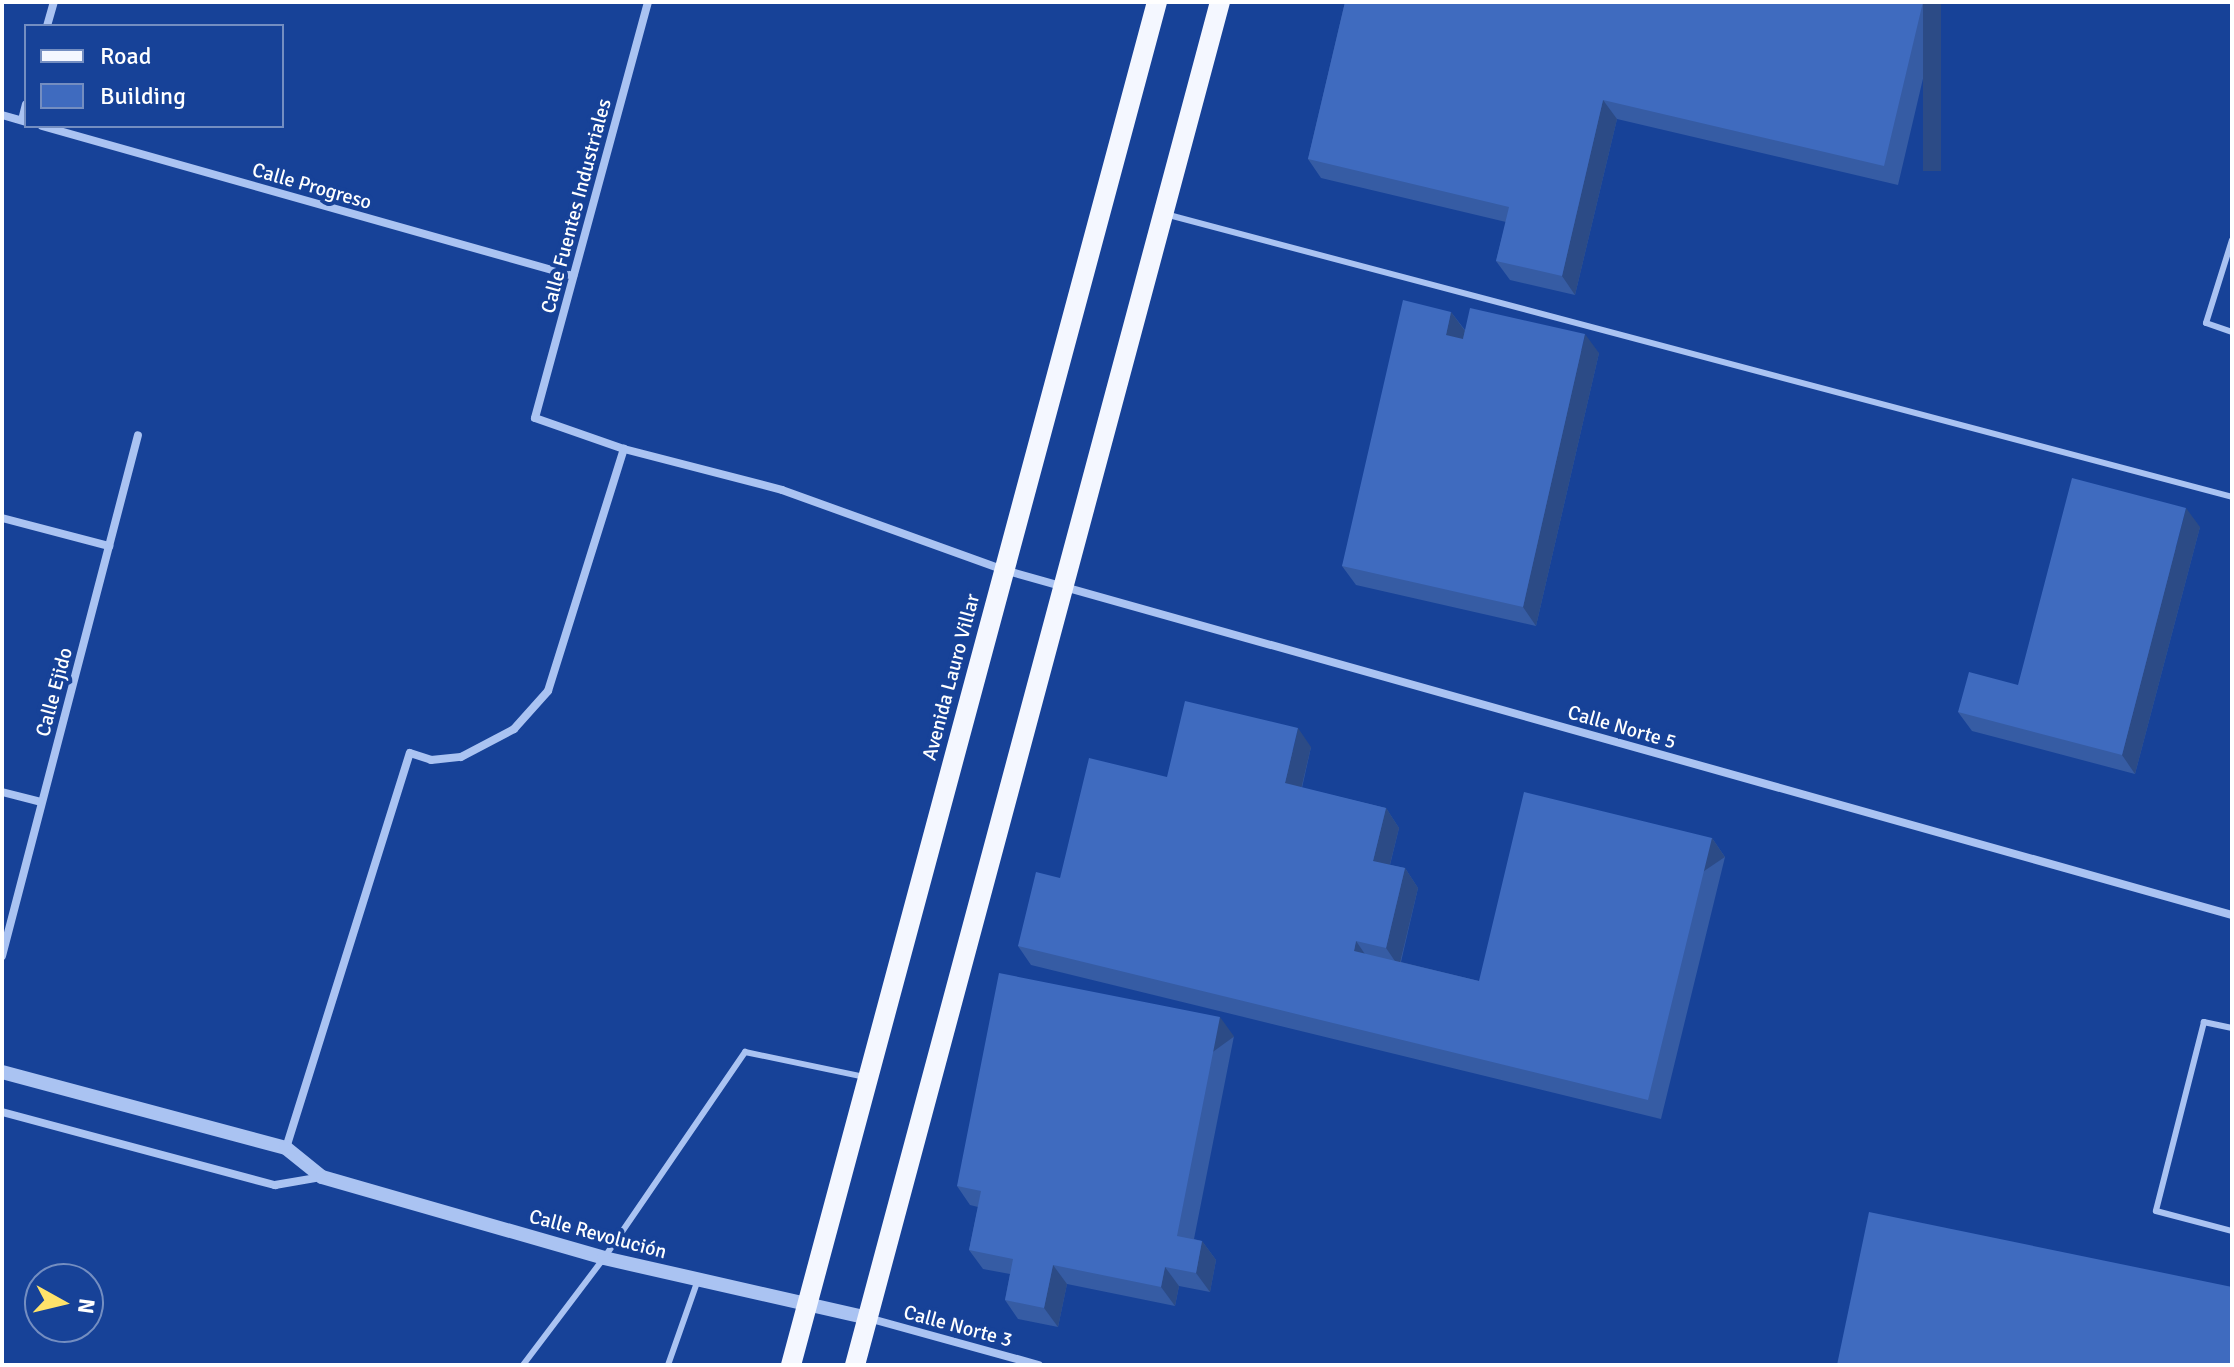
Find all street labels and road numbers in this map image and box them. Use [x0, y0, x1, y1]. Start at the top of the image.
street label: Calle Fuentes Industriales [536, 96, 616, 316]
street label: Calle Progreso [250, 158, 374, 214]
street label: Avenida Lauro Villar [917, 591, 985, 763]
street label: Calle Ejido [31, 645, 77, 739]
street label: Calle Norte 5 [1565, 700, 1679, 754]
street label: Calle Revolución [527, 1204, 669, 1264]
street label: Calle Norte 3 [901, 1300, 1015, 1352]

